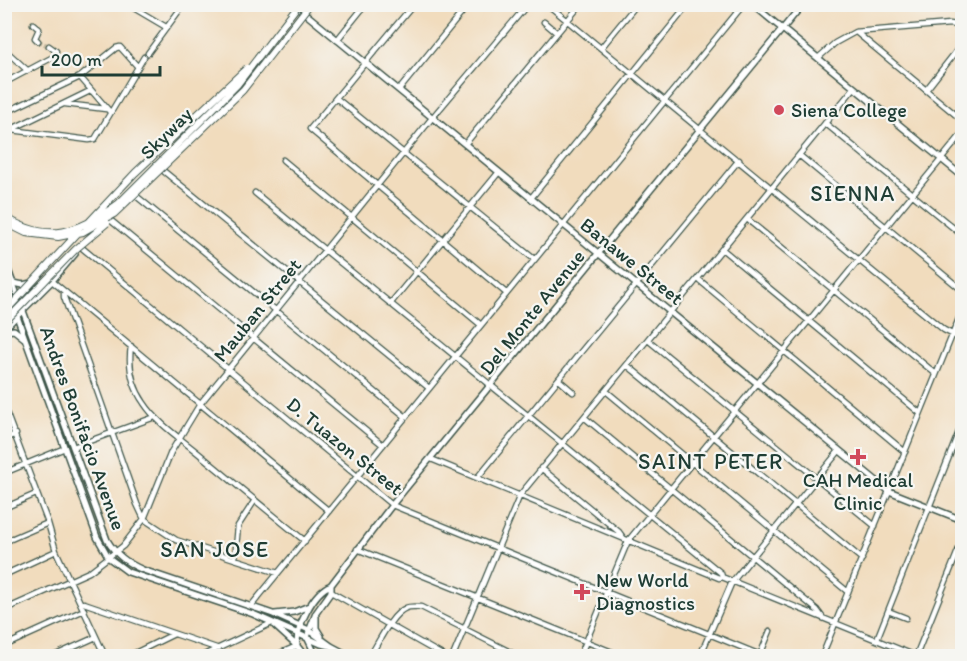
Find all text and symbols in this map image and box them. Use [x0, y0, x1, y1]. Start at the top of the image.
scale bar [42, 39, 160, 77]
text: 200 m [51, 49, 102, 71]
place label: Siena College [791, 98, 907, 122]
street label: Skyway [135, 101, 198, 164]
marker: Siena College [772, 103, 786, 117]
district label: SIENNA [810, 180, 896, 207]
street label: Banawe Street [576, 212, 689, 310]
street label: Del Monte Avenue [474, 245, 590, 379]
street label: Mauban Street [208, 253, 306, 367]
street label: Andres Bonifacio Avenue [35, 323, 131, 533]
street label: D. Tuazon Street [282, 392, 408, 501]
district label: SAINT PETER [638, 448, 784, 475]
marker: CAH Medical Clinic [849, 448, 867, 466]
place label: CAH Medical Clinic [803, 468, 914, 515]
district label: SAN JOSE [160, 536, 270, 563]
place label: New World Diagnostics [596, 568, 695, 615]
marker: New World Diagnostics [573, 583, 591, 601]

